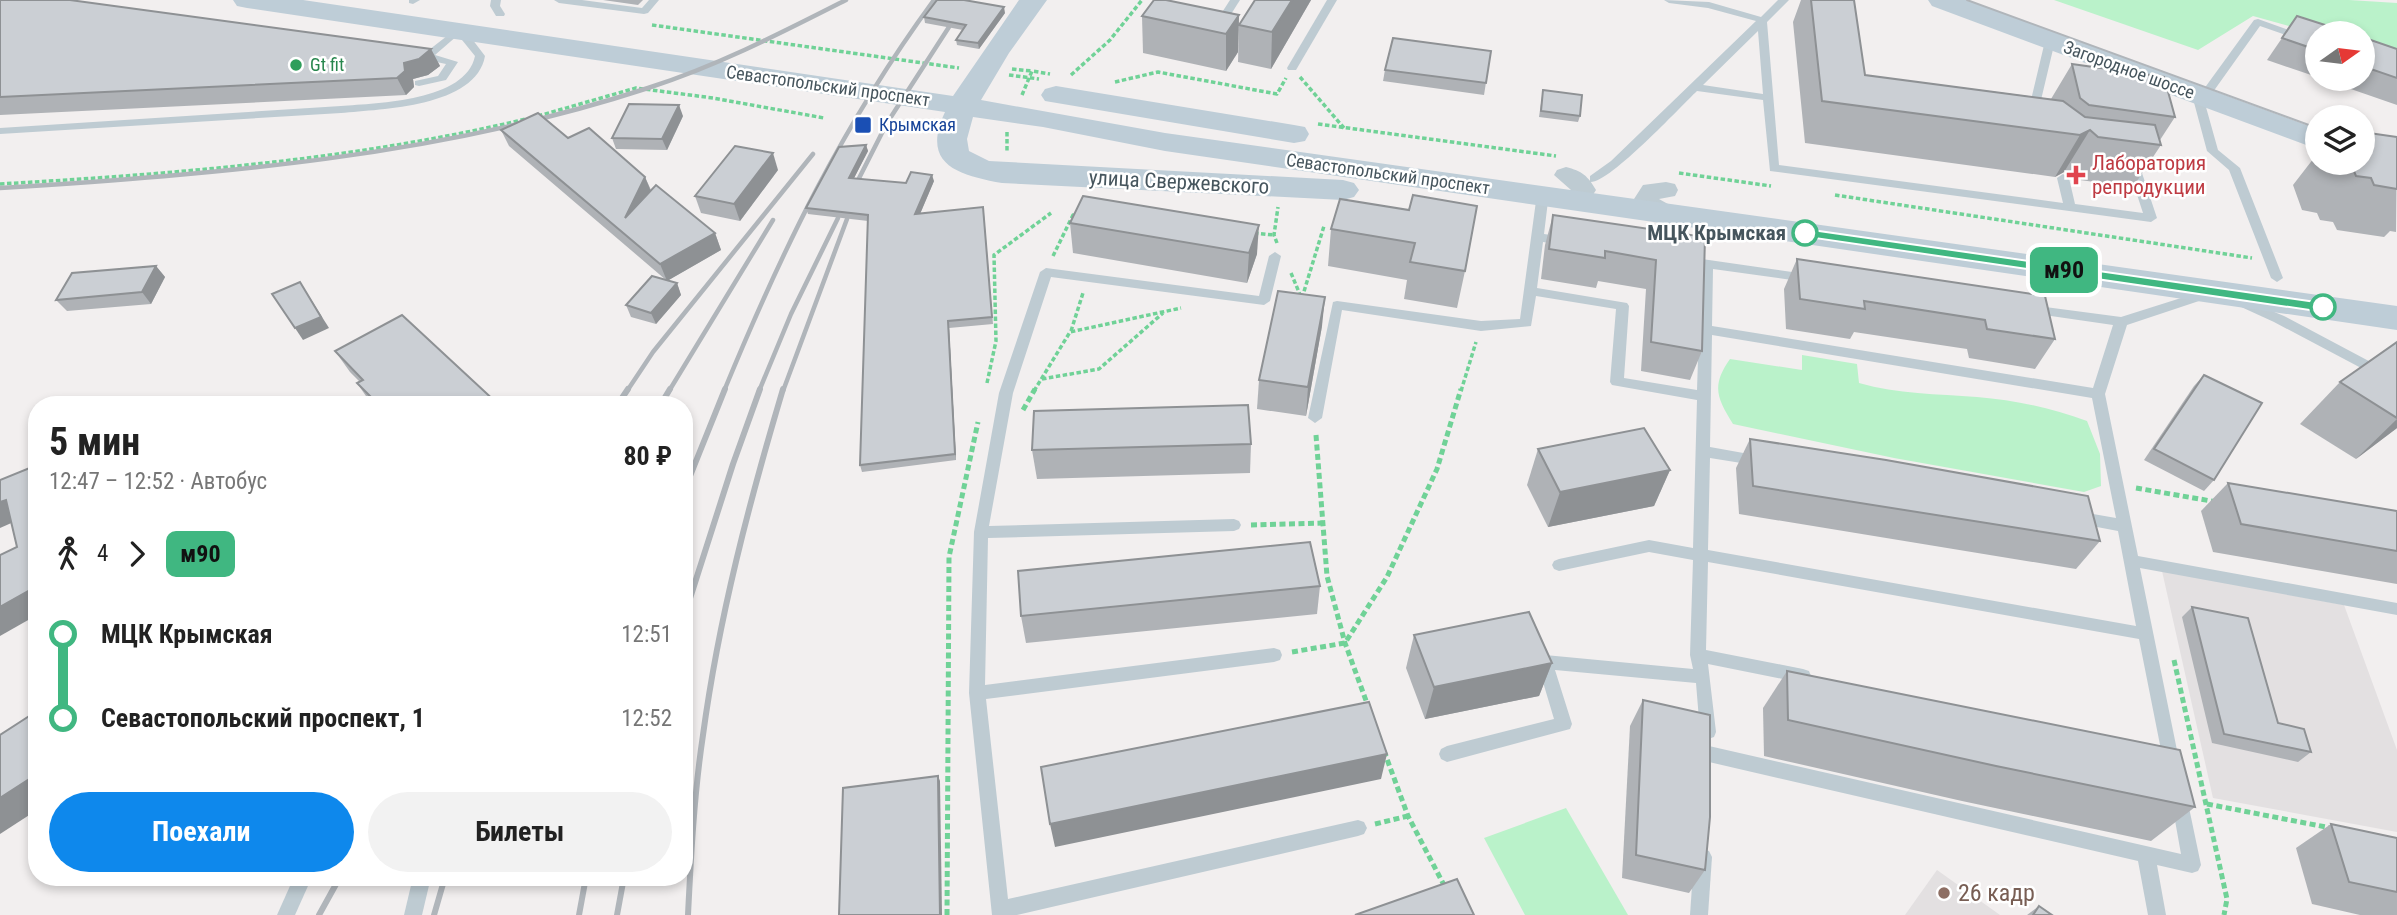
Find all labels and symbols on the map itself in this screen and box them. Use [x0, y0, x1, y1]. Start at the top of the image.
north arrow [2305, 21, 2375, 91]
street label: Загородное шоссе [2061, 36, 2198, 103]
place label: Gt fit [310, 54, 344, 75]
marker: Gt fit [288, 57, 304, 73]
street label: Севастопольский проспект [725, 61, 932, 110]
place label: Крымская [879, 114, 956, 135]
marker: Крымская [853, 115, 873, 135]
street label: Севастопольский проспект [1285, 149, 1492, 198]
place label: Лаборатория репродукции [2092, 151, 2206, 199]
street label: улица Свержевского [1088, 165, 1270, 199]
marker: Лаборатория репродукции [2066, 165, 2086, 185]
marker: МЦК Крымская [1792, 220, 1818, 246]
place label: МЦК Крымская [1647, 221, 1786, 245]
line badge: м90 [2024, 247, 2104, 293]
unlabelled marker [2310, 294, 2336, 320]
place label: 26 кадр [1958, 879, 2035, 907]
marker: 26 кадр [1936, 885, 1952, 901]

